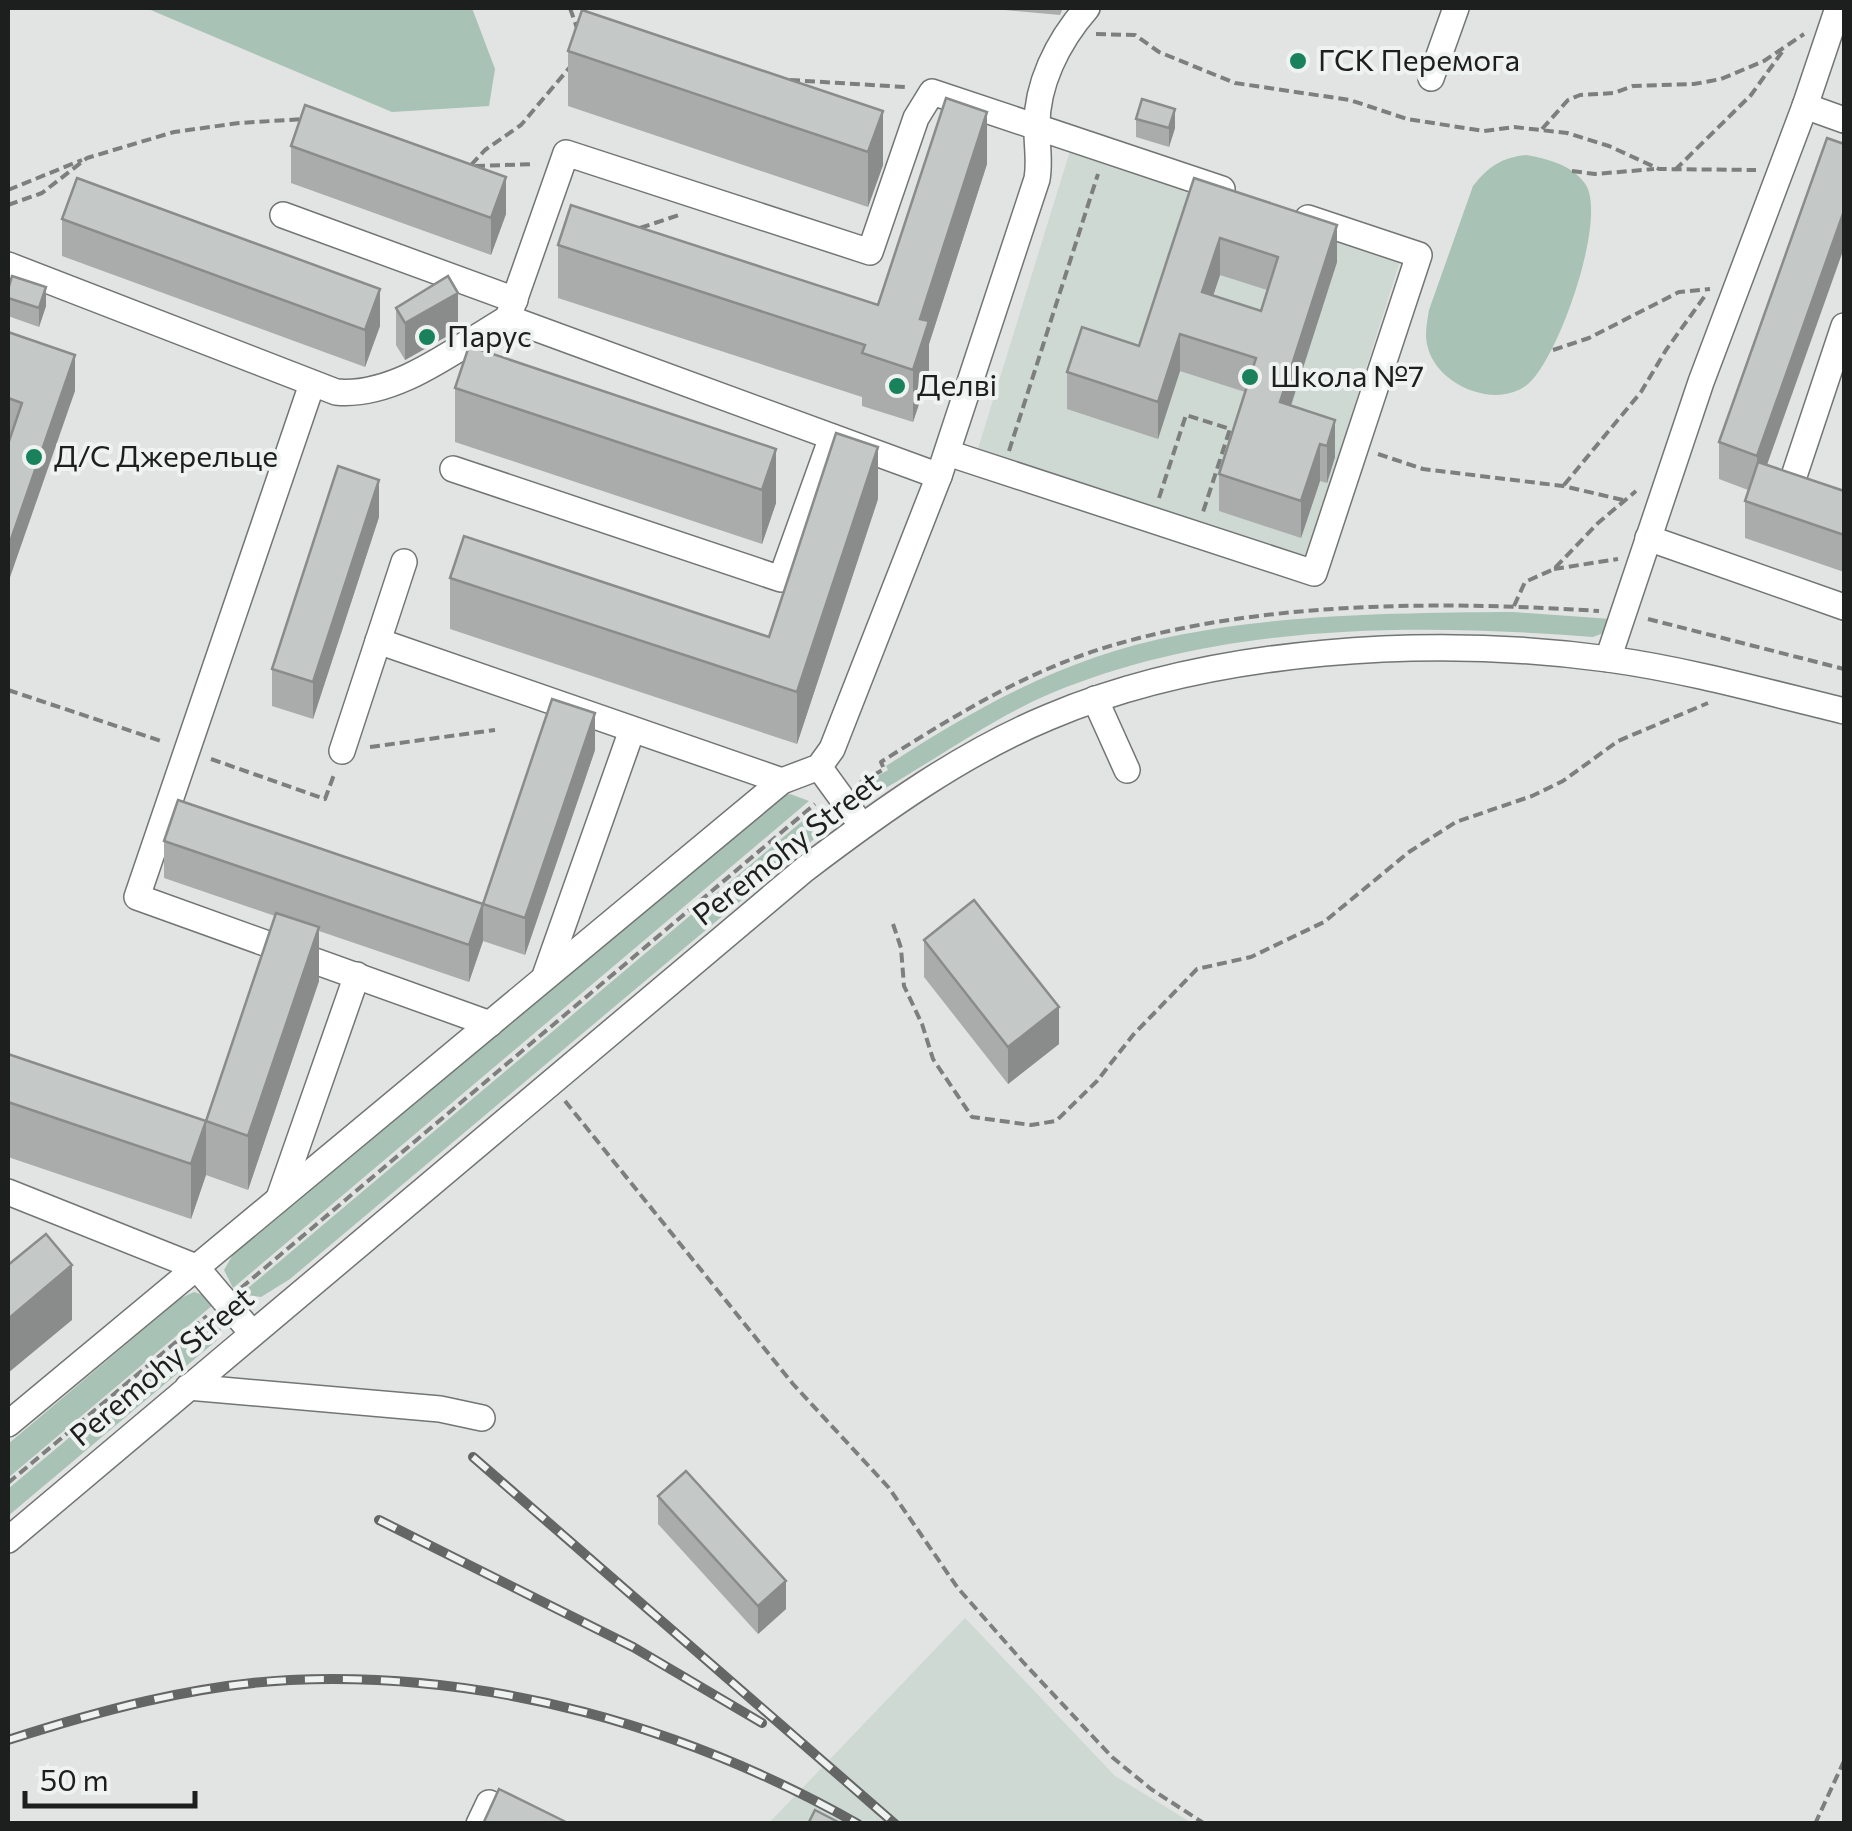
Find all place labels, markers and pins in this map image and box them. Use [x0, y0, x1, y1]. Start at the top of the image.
place label: ГСК Перемога [1318, 40, 1520, 77]
marker: ГСК Перемога [1287, 50, 1309, 72]
place label: Парус [447, 316, 532, 353]
marker: Парус [416, 326, 438, 348]
place label: Школа №7 [1270, 356, 1424, 393]
place label: Делві [917, 365, 997, 402]
marker: Школа №7 [1239, 366, 1261, 388]
marker: Делві [886, 375, 908, 397]
place label: Д/С Джерельце [54, 436, 278, 473]
marker: Д/С Джерельце [23, 446, 45, 468]

